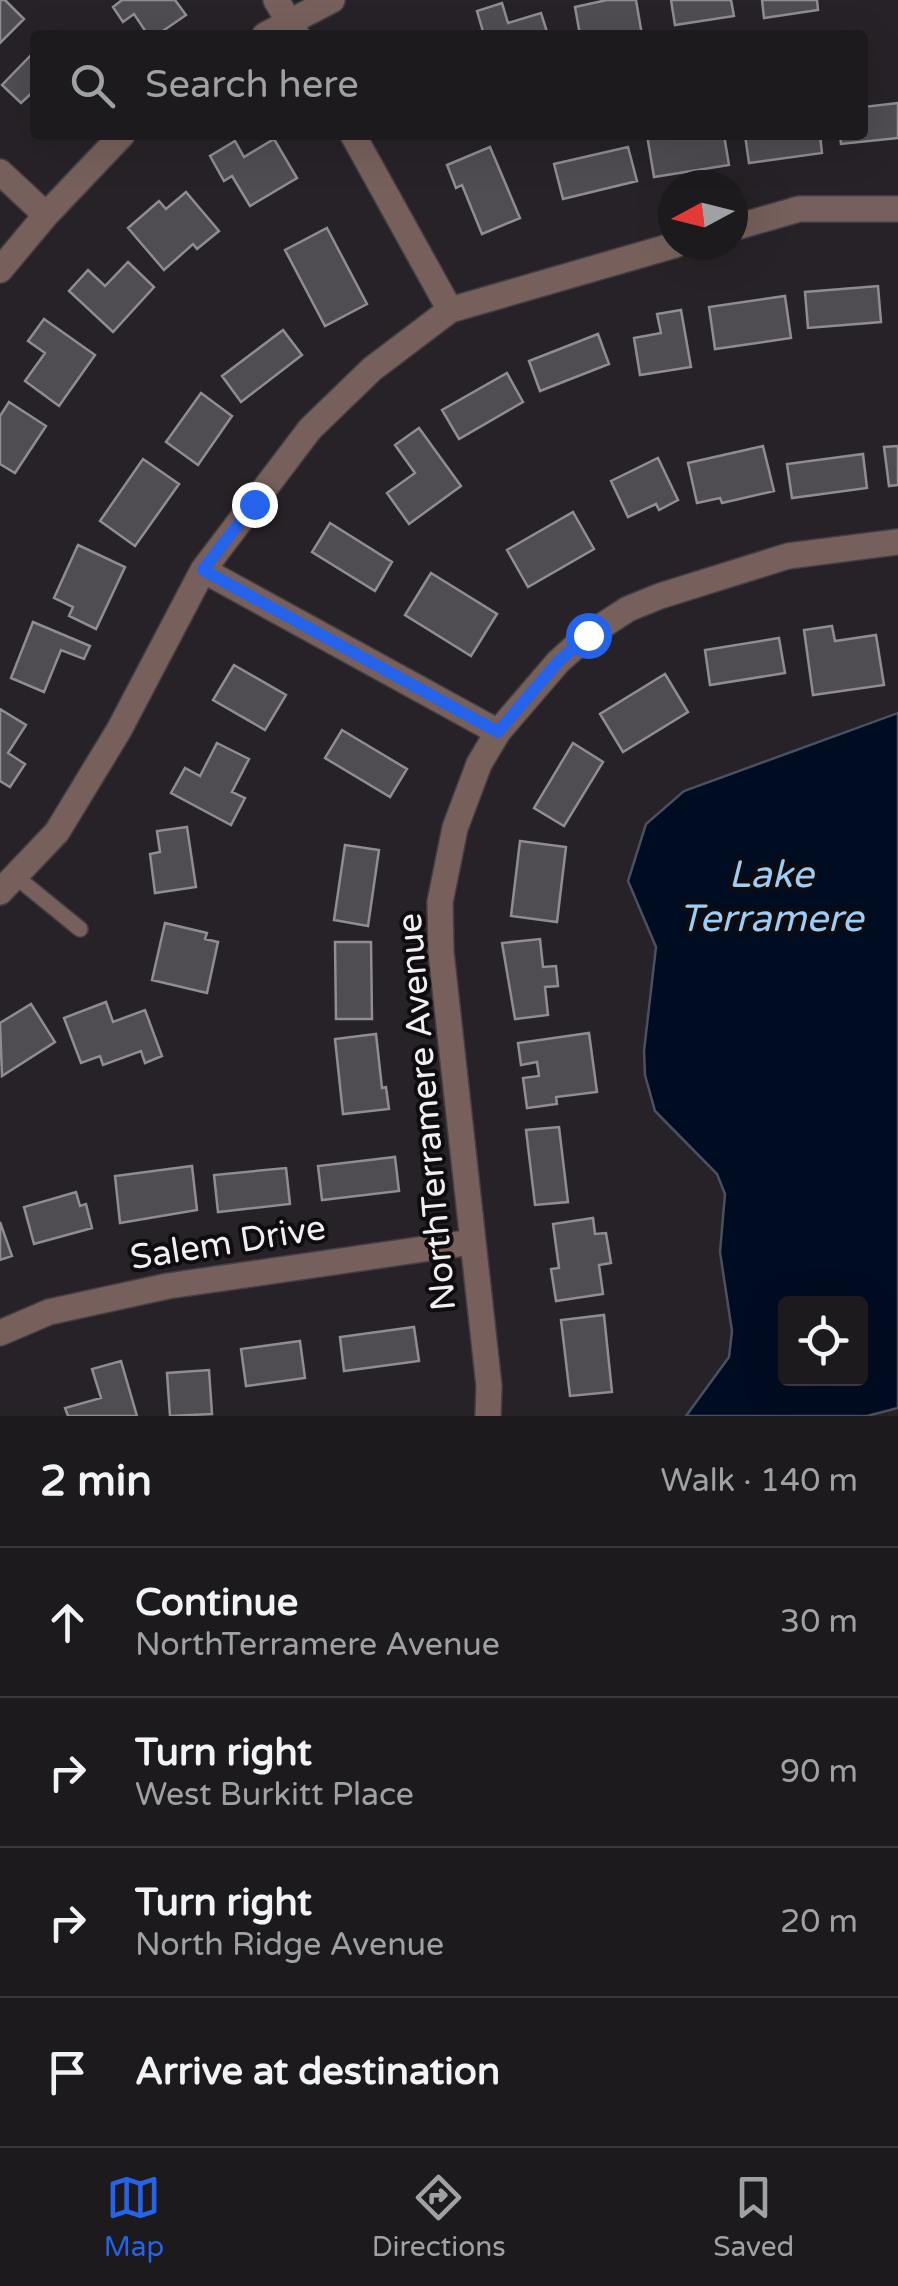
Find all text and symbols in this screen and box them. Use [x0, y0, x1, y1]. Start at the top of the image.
search box [30, 30, 868, 140]
icon: search [65, 58, 120, 113]
text: Search here [145, 62, 359, 108]
north arrow [658, 170, 748, 260]
route end [232, 482, 278, 528]
route start [566, 613, 612, 659]
water label: Lake Terramere [679, 852, 866, 942]
street label: NorthTerramere Avenue [389, 911, 465, 1313]
street label: Salem Drive [127, 1207, 329, 1279]
map controls [778, 1296, 868, 1386]
button: locate [778, 1296, 868, 1386]
text: 2 min [40, 1456, 152, 1507]
text: Walk · 140 m [661, 1462, 858, 1500]
text: Continue [135, 1580, 298, 1626]
icon: ahead [40, 1595, 95, 1650]
text: 30 m [780, 1603, 858, 1641]
text: NorthTerramere Avenue [135, 1626, 500, 1664]
text: Turn right [135, 1730, 312, 1776]
icon: right [40, 1745, 95, 1800]
text: 90 m [780, 1753, 858, 1791]
text: West Burkitt Place [135, 1776, 414, 1814]
text: Turn right [135, 1880, 312, 1926]
icon: right [40, 1895, 95, 1950]
text: 20 m [780, 1903, 858, 1941]
text: North Ridge Avenue [135, 1926, 444, 1964]
icon: arrive [40, 2045, 95, 2100]
text: Arrive at destination [135, 2049, 500, 2095]
tab: Map [104, 2170, 164, 2264]
tab: Directions [372, 2170, 506, 2264]
tab: Saved [713, 2170, 794, 2264]

